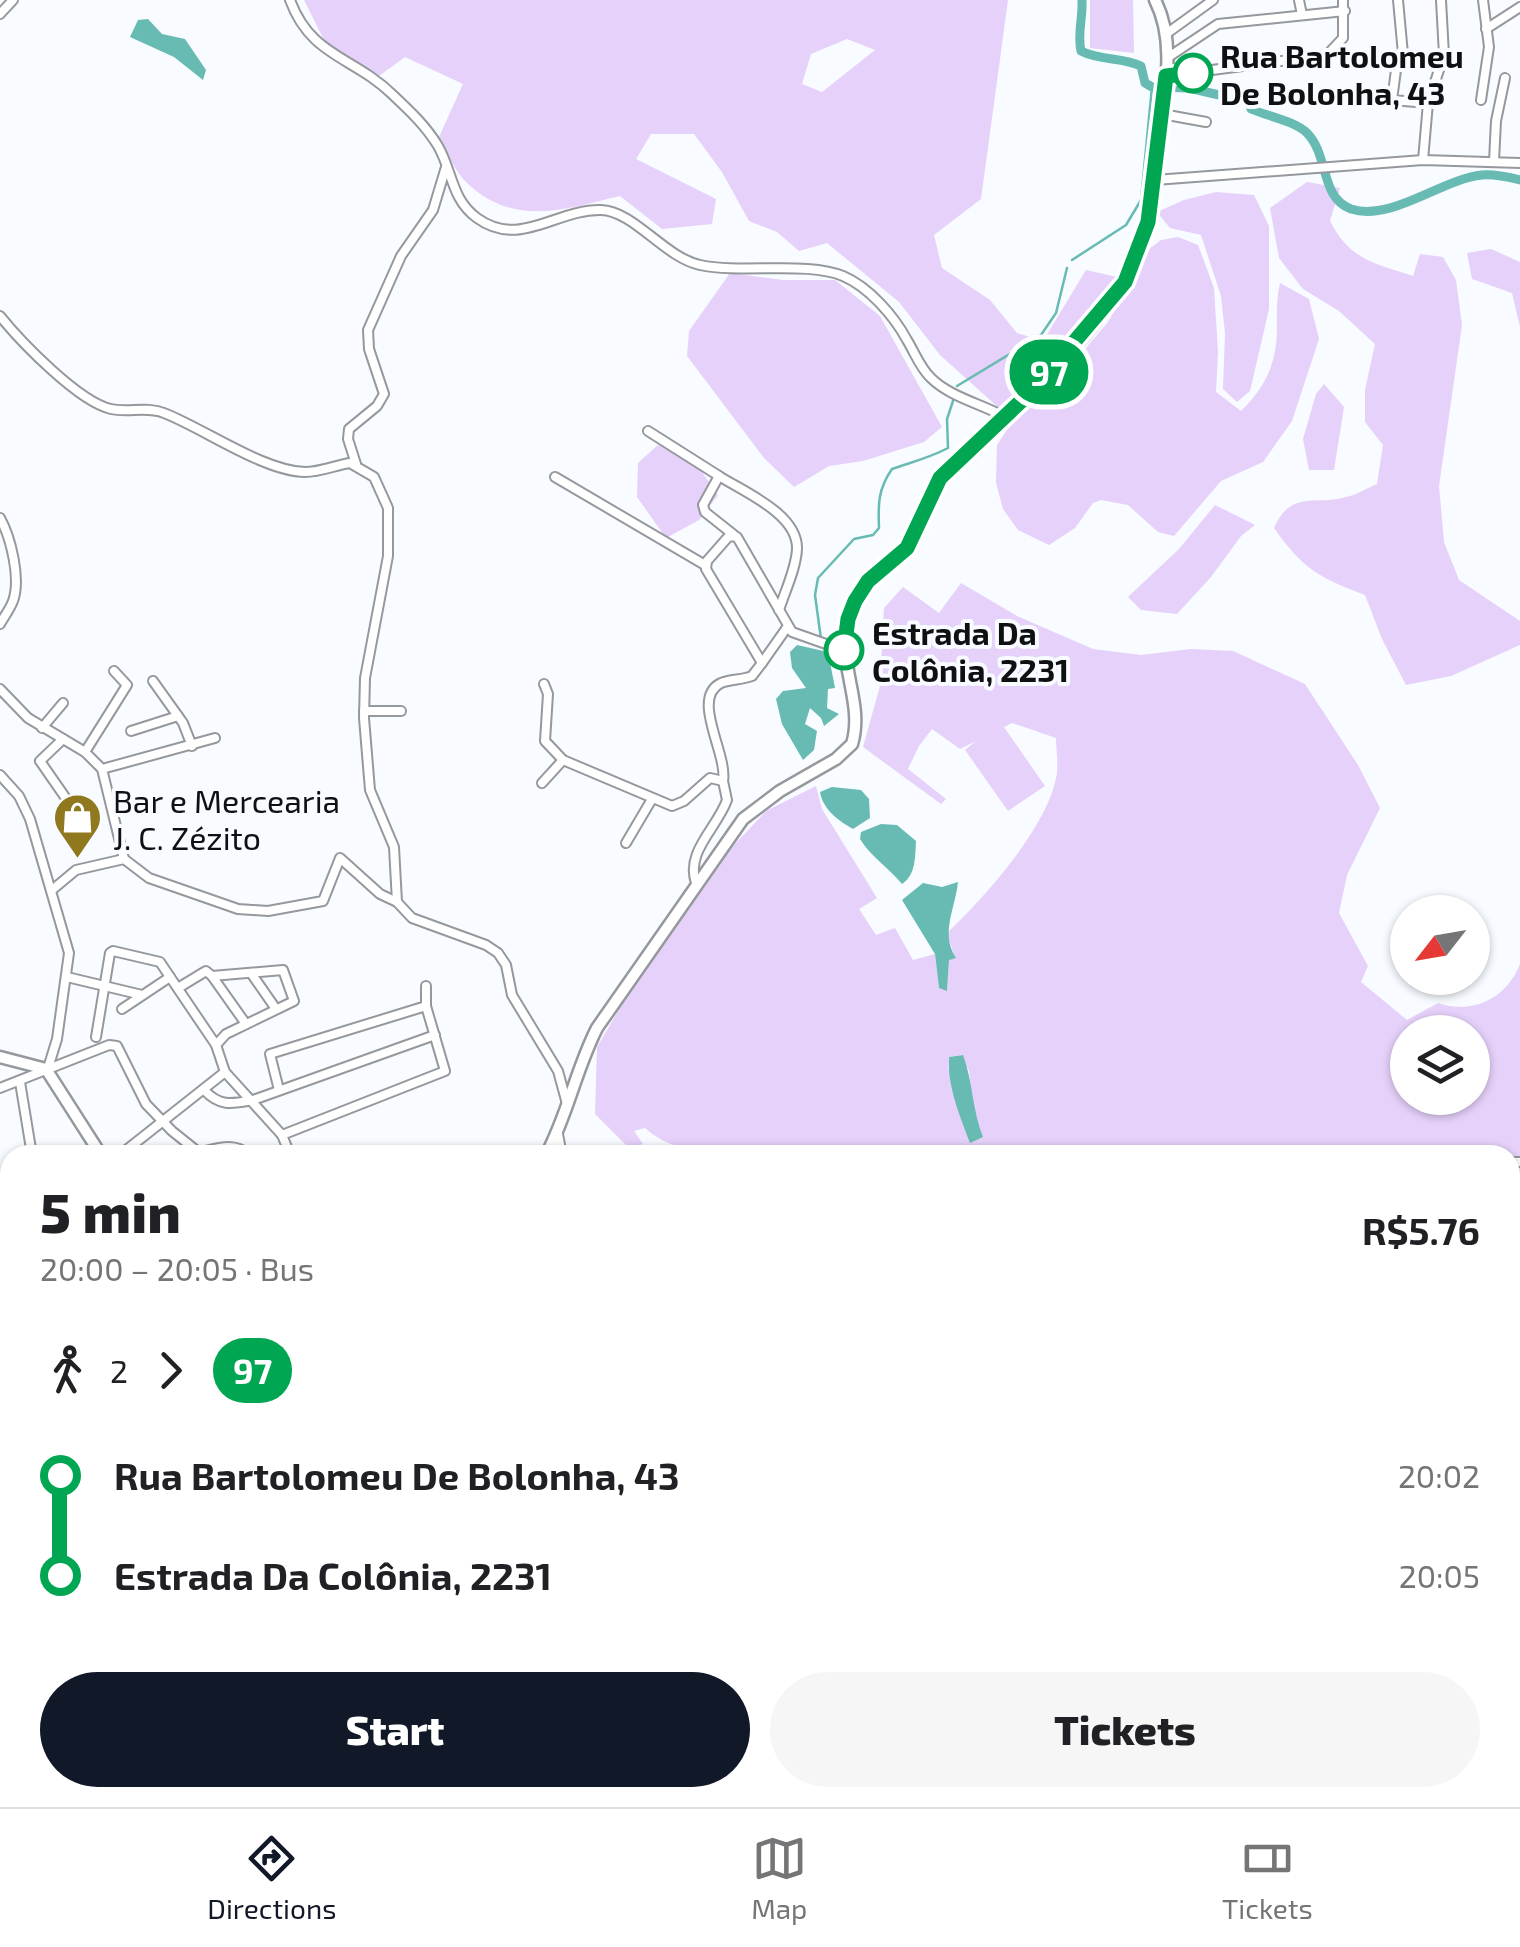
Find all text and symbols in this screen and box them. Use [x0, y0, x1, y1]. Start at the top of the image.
place label: Rua Bartolomeu De Bolonha, 43 [1220, 36, 1464, 111]
marker: Rua Bartolomeu De Bolonha, 43 [1174, 54, 1212, 92]
line badge: 97 [1004, 340, 1094, 404]
text: 97 [1029, 351, 1069, 393]
place label: Estrada Da Colônia, 2231 [872, 613, 1069, 688]
marker: Estrada Da Colônia, 2231 [825, 631, 863, 669]
place label: Bar e Mercearia J. C. Zézito [113, 781, 340, 856]
shop icon: Bar e Mercearia J. C. Zézito [52, 792, 104, 860]
north arrow [1390, 895, 1490, 995]
map controls [1390, 895, 1490, 1115]
button: layers [1390, 1015, 1490, 1115]
text: 5 min [40, 1178, 181, 1244]
text: R$5.76 [1362, 1207, 1480, 1253]
text: 20:00 – 20:05 · Bus [40, 1249, 314, 1287]
icon: walk [40, 1343, 95, 1398]
icon: forward [143, 1343, 198, 1398]
text: 97 [233, 1349, 272, 1391]
text: 2 [110, 1351, 128, 1389]
text: Rua Bartolomeu De Bolonha, 43 [114, 1452, 679, 1498]
text: 20:02 [1398, 1456, 1480, 1494]
text: Estrada Da Colônia, 2231 [114, 1552, 552, 1598]
text: 20:05 [1399, 1556, 1480, 1594]
button: Start [40, 1672, 750, 1787]
button: Tickets [770, 1672, 1480, 1787]
tab: Directions [207, 1831, 336, 1925]
tab: Map [751, 1831, 807, 1925]
tab: Tickets [1222, 1831, 1313, 1925]

